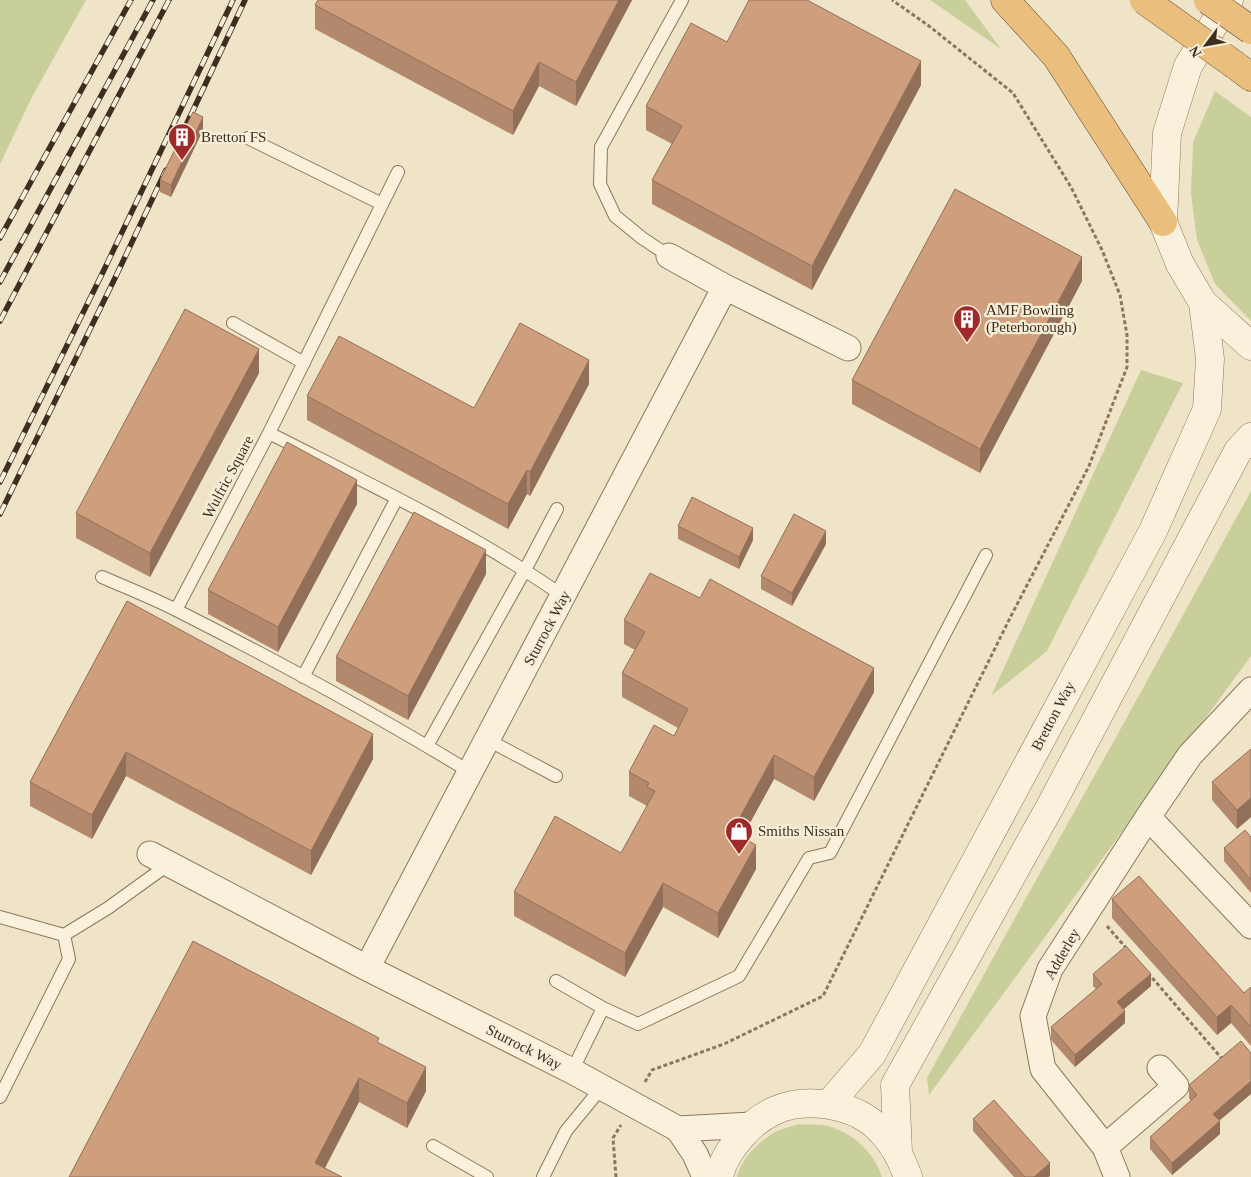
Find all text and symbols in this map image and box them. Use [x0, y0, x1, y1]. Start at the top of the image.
north arrow [1181, 20, 1231, 70]
text: N [1186, 43, 1204, 60]
building icon: Bretton FS [167, 122, 197, 161]
place label: Bretton FS [201, 129, 266, 145]
place label: AMF Bowling (Peterborough) [986, 302, 1077, 336]
building icon: AMF Bowling (Peterborough) [952, 304, 982, 343]
street label: Wulfric Square [199, 433, 257, 521]
street label: Sturrock Way [521, 587, 574, 668]
street label: Bretton Way [1028, 678, 1078, 753]
shop icon: Smiths Nissan [724, 816, 754, 855]
place label: Smiths Nissan [758, 823, 845, 839]
street label: Adderley [1041, 925, 1083, 982]
street label: Sturrock Way [484, 1021, 565, 1073]

